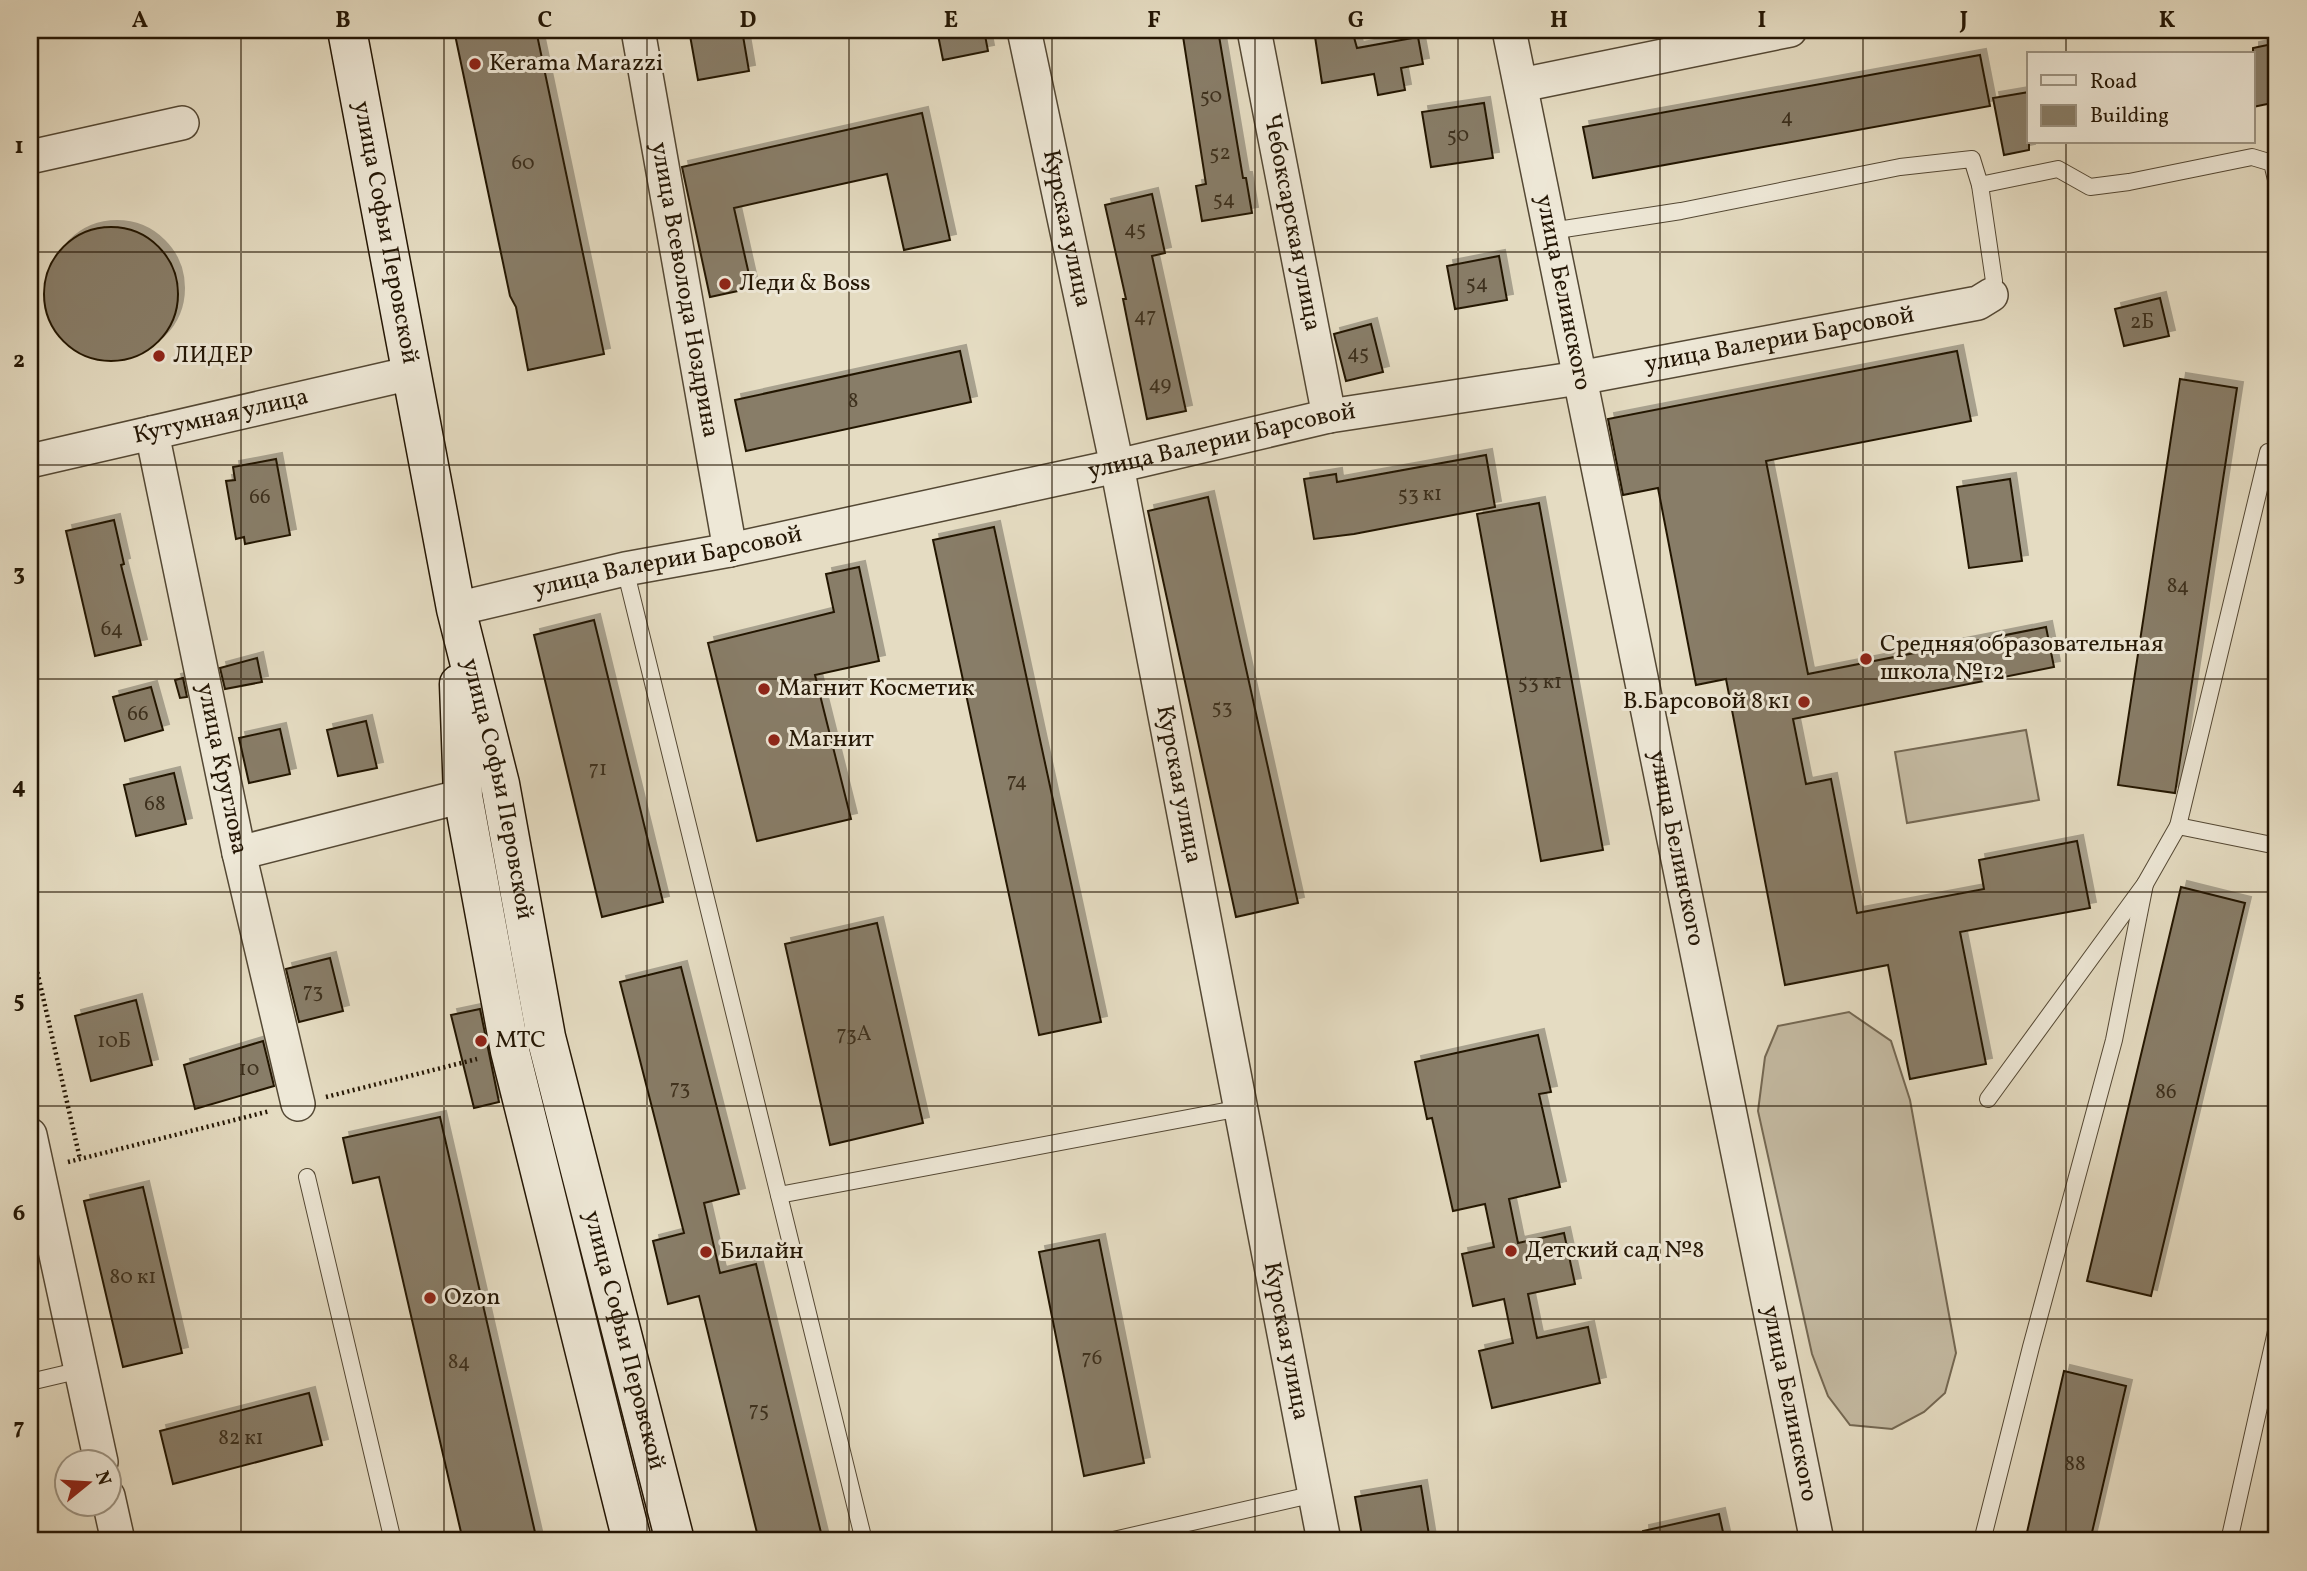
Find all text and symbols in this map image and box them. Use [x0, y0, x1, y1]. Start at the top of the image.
text: A [132, 5, 148, 37]
text: B [335, 5, 351, 37]
text: C [538, 5, 552, 37]
text: D [740, 5, 757, 37]
text: E [944, 5, 958, 37]
text: F [1147, 5, 1161, 37]
text: G [1348, 5, 1364, 37]
text: H [1550, 5, 1568, 37]
text: I [1758, 5, 1766, 37]
text: J [1959, 5, 1968, 37]
text: K [2159, 5, 2176, 37]
place label: Kerama Marazzi [489, 47, 663, 81]
legend [2027, 52, 2254, 144]
marker: Kerama Marazzi [467, 56, 483, 72]
text: Road [2090, 68, 2137, 97]
house number: 50 [1200, 82, 1222, 111]
street label: улица Софьи Перовской [344, 98, 426, 367]
text: Building [2090, 102, 2169, 131]
house number: 4 [1781, 103, 1793, 132]
street label: Чебоксарская улица [1254, 111, 1329, 334]
house number: 50 [1447, 121, 1469, 150]
text: 1 [14, 131, 24, 163]
street label: улица Всеволода Ноздрина [641, 139, 727, 441]
house number: 52 [1209, 139, 1231, 168]
street label: Курская улица [1033, 147, 1100, 310]
house number: 60 [511, 149, 535, 178]
house number: 54 [1213, 185, 1235, 214]
street label: улица Белинского [1526, 192, 1599, 394]
house number: 45 [1124, 215, 1146, 244]
place label: Леди & Boss [739, 267, 870, 301]
house number: 54 [1466, 269, 1488, 298]
marker: Леди & Boss [717, 276, 733, 292]
street label: улица Валерии Барсовой [1642, 298, 1917, 382]
house number: 47 [1134, 302, 1156, 331]
house number: 2Б [2130, 308, 2154, 337]
place label: ЛИДЕР [173, 339, 253, 373]
house number: 45 [1347, 339, 1369, 368]
text: 2 [13, 345, 25, 377]
marker: ЛИДЕР [151, 348, 167, 364]
house number: 49 [1149, 370, 1172, 399]
street label: Кутумная улица [130, 380, 312, 454]
house number: 8 [848, 387, 858, 416]
street label: улица Валерии Барсовой [1085, 395, 1358, 489]
house number: 53 к1 [1398, 480, 1442, 509]
house number: 66 [249, 483, 271, 512]
street label: улица Валерии Барсовой [530, 518, 805, 607]
text: 3 [13, 558, 25, 590]
house number: 84 [2167, 572, 2189, 601]
house number: 64 [101, 615, 123, 644]
place label: Средняя образовательная школа №12 [1880, 628, 2163, 690]
marker: Средняя образовательная школа №12 [1858, 651, 1874, 667]
street label: улица Софьи Перовской [452, 655, 541, 922]
house number: 53 к1 [1518, 668, 1562, 697]
place label: Магнит Косметик [778, 672, 975, 706]
street label: улица Круглова [187, 680, 256, 858]
marker: Магнит Косметик [756, 681, 772, 697]
place label: В.Барсовой 8 к1 [1623, 685, 1790, 719]
house number: 53 [1212, 693, 1232, 722]
marker: В.Барсовой 8 к1 [1796, 694, 1812, 710]
house number: 66 [127, 700, 149, 729]
street label: Курская улица [1146, 702, 1210, 866]
place label: Магнит [788, 723, 874, 757]
marker: Магнит [766, 732, 782, 748]
street label: улица Белинского [1639, 747, 1712, 949]
house number: 71 [589, 755, 607, 784]
house number: 74 [1007, 767, 1027, 796]
text: 4 [12, 771, 26, 803]
house number: 68 [144, 790, 166, 819]
house number: 73 [303, 977, 323, 1006]
text: 5 [13, 985, 25, 1017]
house number: 73А [836, 1020, 872, 1049]
place label: МТС [495, 1024, 546, 1058]
house number: 10Б [97, 1027, 131, 1056]
marker: МТС [473, 1033, 489, 1049]
house number: 10 [239, 1055, 259, 1084]
house number: 73 [670, 1074, 690, 1103]
house number: 86 [2155, 1078, 2177, 1107]
text: 6 [13, 1198, 25, 1230]
street label: улица Софьи Перовской [574, 1207, 673, 1474]
place label: Детский сад №8 [1525, 1234, 1705, 1268]
place label: Билайн [720, 1235, 804, 1269]
marker: Детский сад №8 [1503, 1243, 1519, 1259]
marker: Билайн [698, 1244, 714, 1260]
street label: Курская улица [1254, 1259, 1317, 1423]
house number: 80 к1 [110, 1263, 156, 1292]
place label: Ozon [444, 1281, 501, 1315]
marker: Ozon [422, 1290, 438, 1306]
street label: улица Белинского [1752, 1303, 1826, 1505]
house number: 76 [1082, 1344, 1102, 1373]
house number: 84 [448, 1348, 470, 1377]
house number: 75 [749, 1396, 769, 1425]
text: 7 [14, 1412, 25, 1444]
house number: 82 к1 [218, 1424, 264, 1453]
north arrow [52, 1448, 122, 1518]
house number: 88 [2064, 1450, 2086, 1479]
text: N [88, 1468, 117, 1489]

